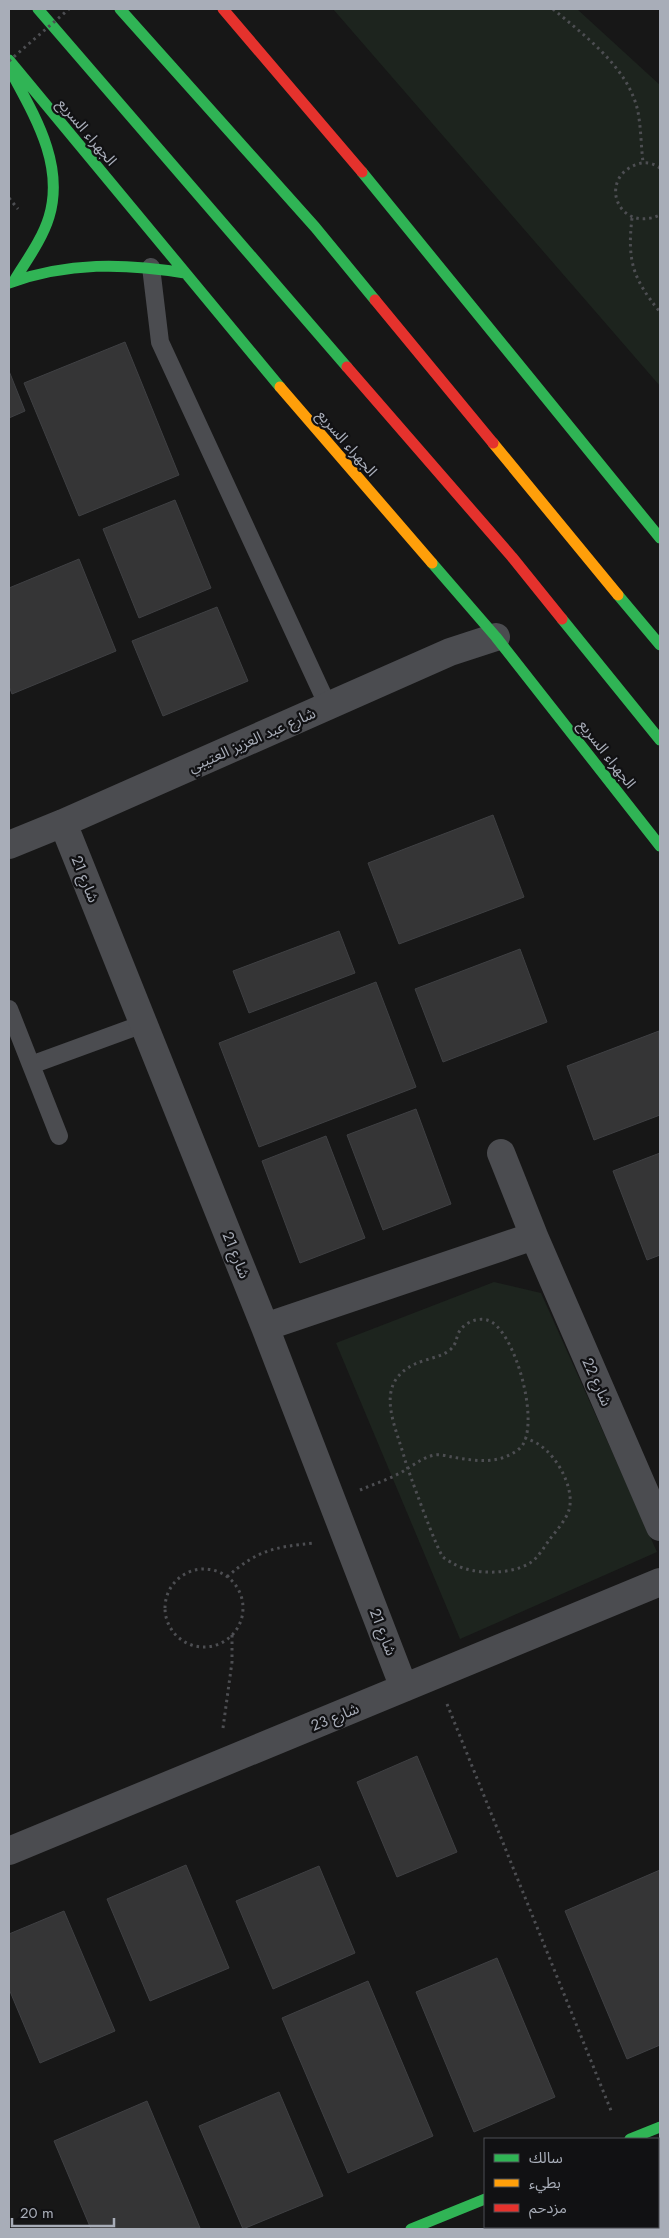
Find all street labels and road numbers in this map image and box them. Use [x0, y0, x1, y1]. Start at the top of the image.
street label: الجهراء السريع [51, 93, 122, 171]
street label: الجهراء السريع [311, 405, 382, 482]
street label: شارع عبد العزيز العتيبي [185, 702, 320, 779]
street label: الجهراء السريع [572, 715, 641, 794]
street label: شارع 21 [65, 852, 104, 906]
street label: شارع 21 [216, 1228, 255, 1282]
street label: شارع 22 [576, 1354, 617, 1410]
street label: شارع 21 [363, 1605, 402, 1659]
street label: شارع 23 [307, 1697, 363, 1738]

